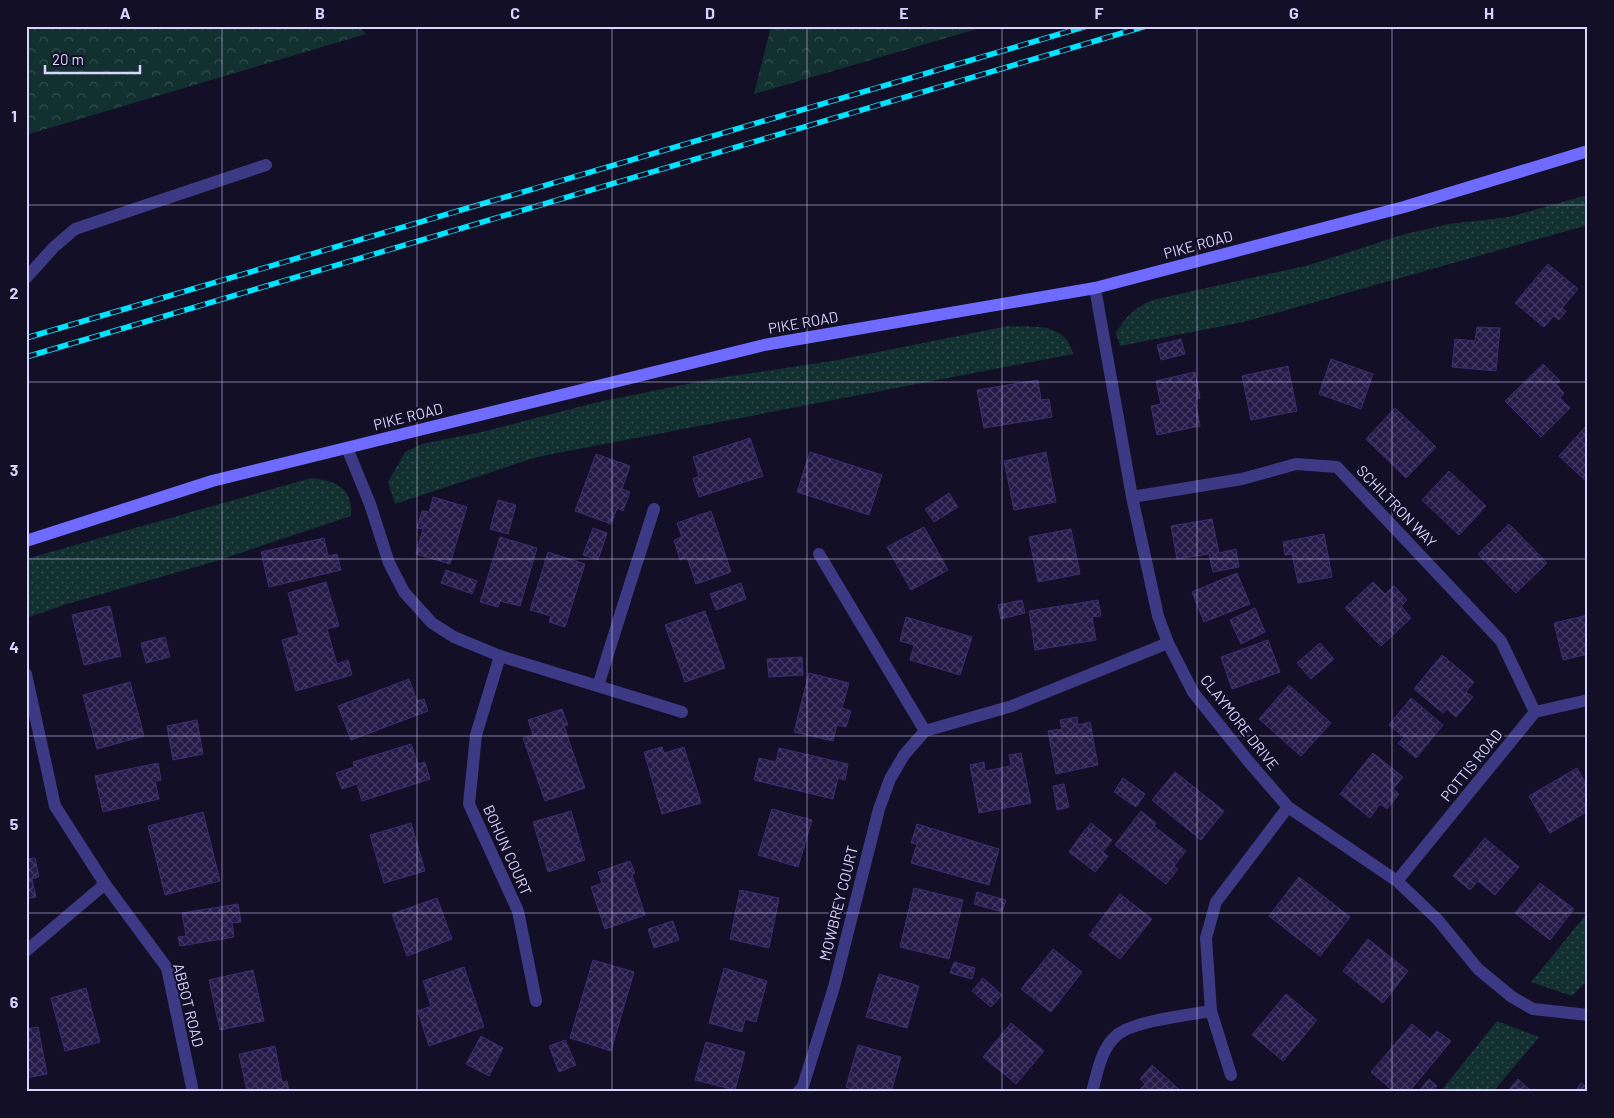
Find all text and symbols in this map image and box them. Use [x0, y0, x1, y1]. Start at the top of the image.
text: A [120, 3, 131, 22]
text: B [315, 3, 325, 22]
text: C [510, 3, 520, 22]
text: D [705, 3, 715, 22]
text: E [899, 3, 909, 22]
text: F [1095, 3, 1104, 22]
text: G [1289, 3, 1299, 22]
text: H [1484, 3, 1494, 22]
scale bar [45, 42, 140, 74]
text: 20 m [52, 50, 84, 68]
text: 1 [11, 106, 17, 125]
street label: PIKE ROAD [1161, 226, 1235, 262]
text: 2 [10, 283, 19, 302]
street label: PIKE ROAD [767, 307, 839, 337]
street label: PIKE ROAD [371, 399, 445, 433]
text: 3 [10, 460, 18, 479]
street label: SCHILTRON WAY [1353, 461, 1441, 551]
text: 4 [9, 637, 19, 656]
street label: CLAYMORE DRIVE [1197, 671, 1283, 773]
street label: POTTIS ROAD [1436, 725, 1506, 805]
street label: BOHUN COURT [480, 802, 536, 898]
text: 5 [10, 814, 19, 833]
street label: MOWBREY COURT [815, 844, 861, 962]
street label: ABBOT ROAD [170, 961, 208, 1049]
text: 6 [10, 992, 19, 1011]

